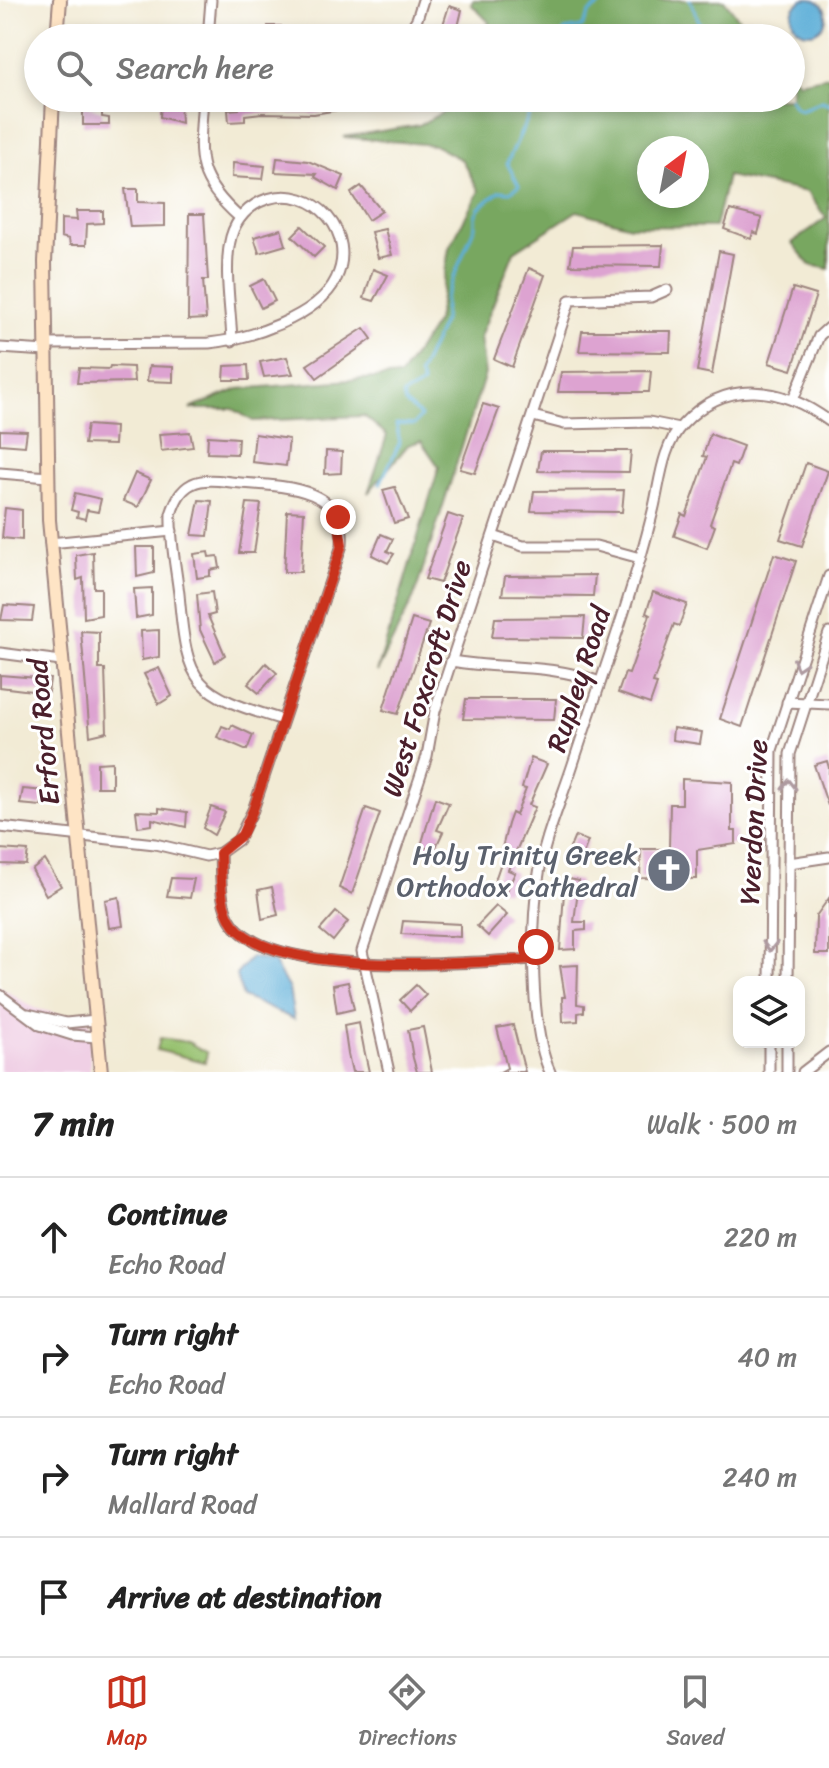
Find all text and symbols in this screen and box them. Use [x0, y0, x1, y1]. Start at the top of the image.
search box [24, 24, 805, 112]
text: Search here [116, 41, 274, 95]
icon: search [52, 46, 96, 90]
north arrow [637, 136, 709, 208]
route end [320, 499, 356, 535]
street label: West Foxcroft Drive [367, 553, 486, 803]
street label: Rupley Road [532, 598, 626, 758]
street label: Erford Road [12, 654, 74, 807]
one-way arrow [792, 658, 808, 672]
street label: Yverdon Drive [725, 738, 782, 906]
one-way arrow [781, 778, 798, 791]
place label: Holy Trinity Greek Orthodox Cathedral [397, 830, 639, 911]
church icon: Holy Trinity Greek Orthodox Cathedral [645, 846, 693, 894]
route start [518, 929, 554, 965]
one-way arrow [761, 940, 779, 953]
map controls [733, 976, 805, 1048]
button: layers [733, 976, 805, 1048]
text: 7 min [32, 1094, 114, 1154]
text: Walk · 500 m [647, 1101, 797, 1147]
text: Continue [108, 1187, 227, 1241]
text: 220 m [724, 1214, 797, 1260]
icon: ahead [32, 1215, 76, 1259]
text: Echo Road [108, 1241, 225, 1287]
text: Turn right [108, 1307, 238, 1361]
text: 40 m [738, 1334, 797, 1380]
icon: right [32, 1335, 76, 1379]
text: Echo Road [108, 1361, 225, 1407]
text: Turn right [108, 1427, 238, 1481]
text: 240 m [723, 1454, 797, 1500]
icon: right [32, 1455, 76, 1499]
text: Mallard Road [108, 1481, 257, 1527]
text: Arrive at destination [108, 1570, 382, 1624]
icon: arrive [32, 1575, 76, 1619]
tab: Map [105, 1670, 149, 1757]
tab: Directions [358, 1670, 457, 1757]
tab: Saved [666, 1670, 724, 1757]

